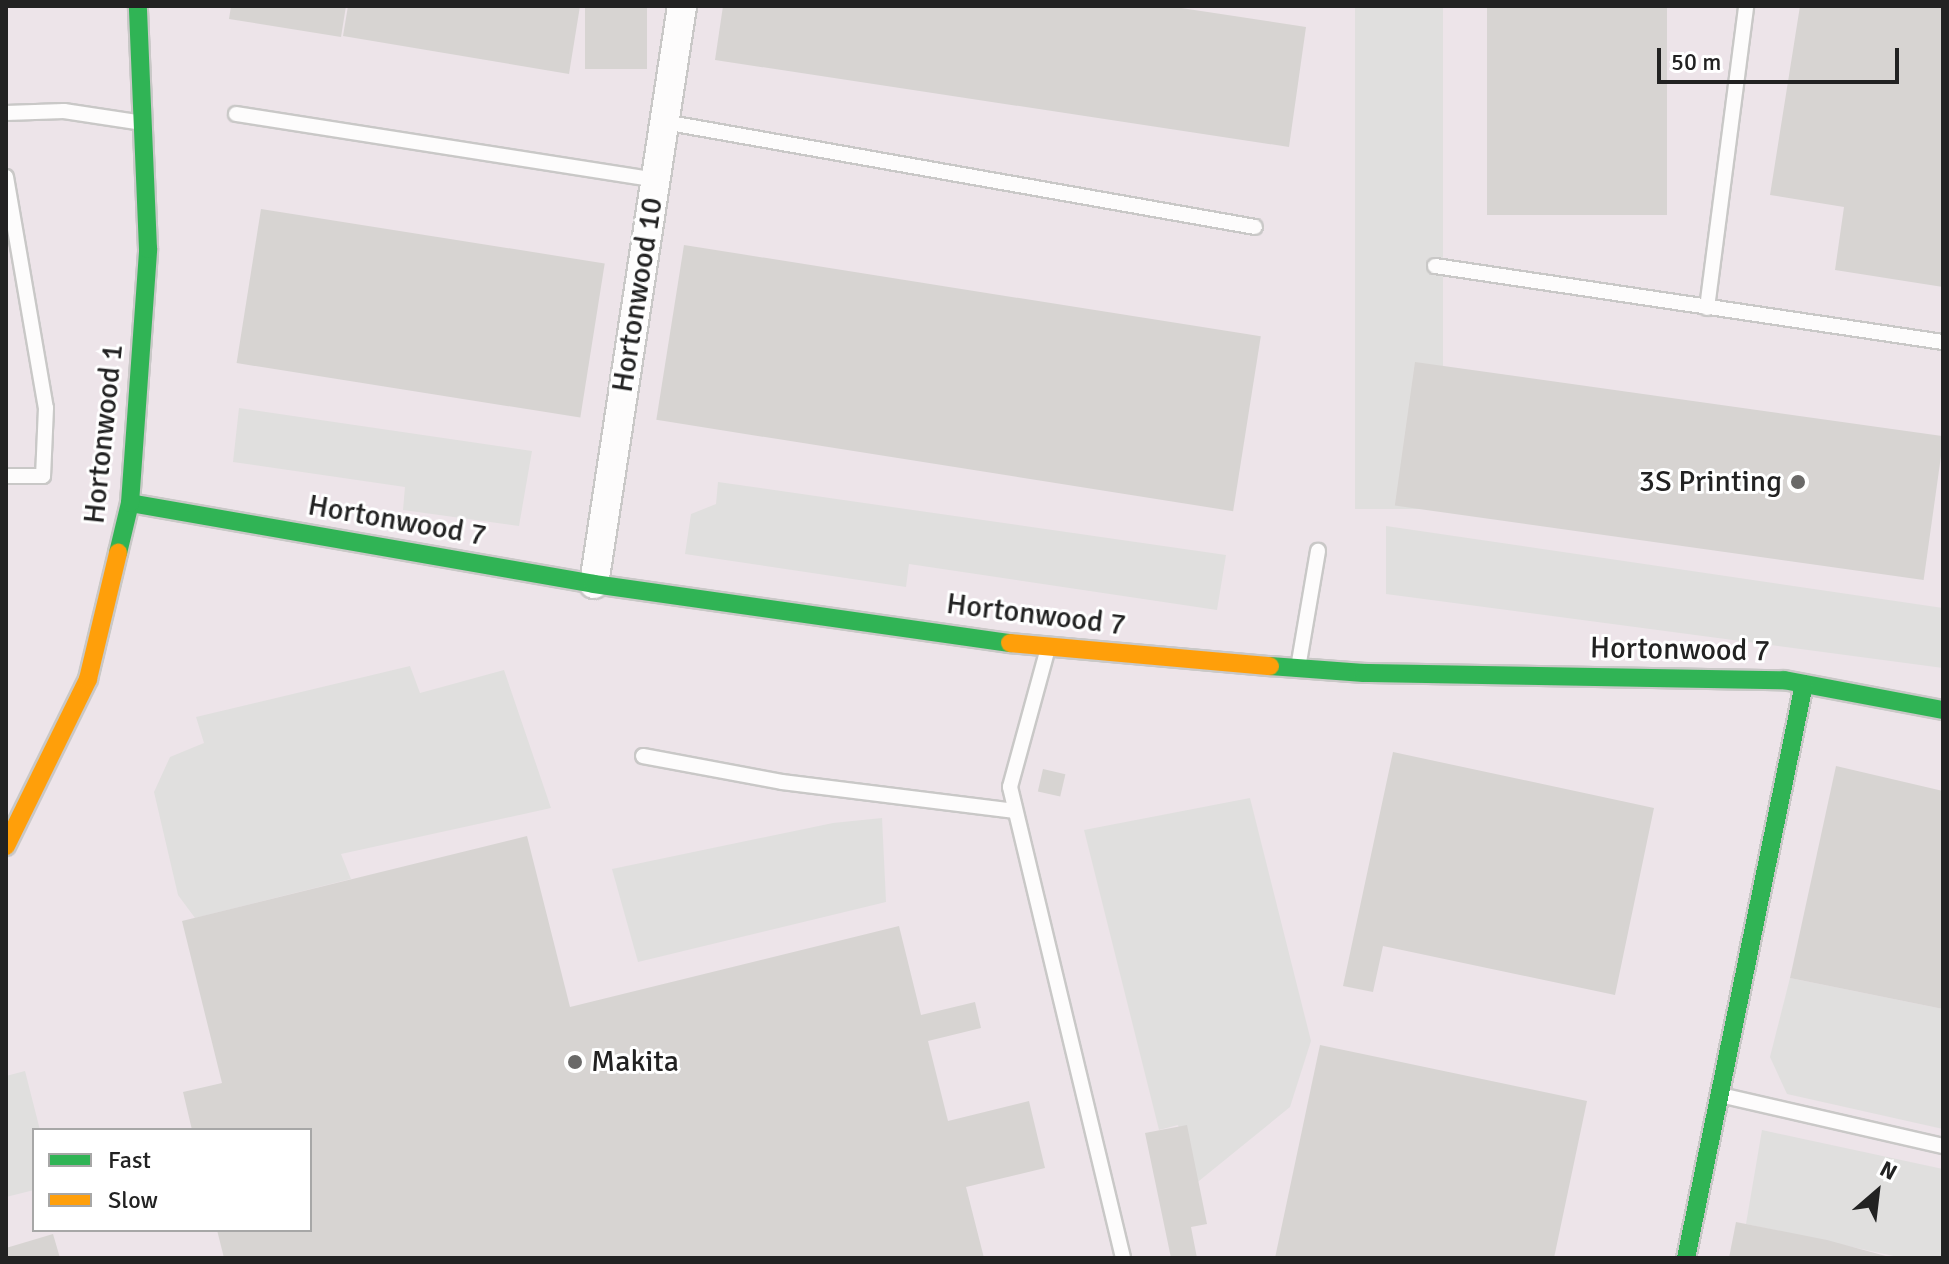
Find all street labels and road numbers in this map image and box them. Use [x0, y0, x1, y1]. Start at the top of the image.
street label: Hortonwood 10 [605, 195, 671, 395]
street label: Hortonwood 1 [77, 342, 131, 526]
street label: Hortonwood 7 [305, 488, 489, 554]
street label: Hortonwood 7 [944, 586, 1128, 644]
street label: Hortonwood 7 [1589, 630, 1771, 670]

